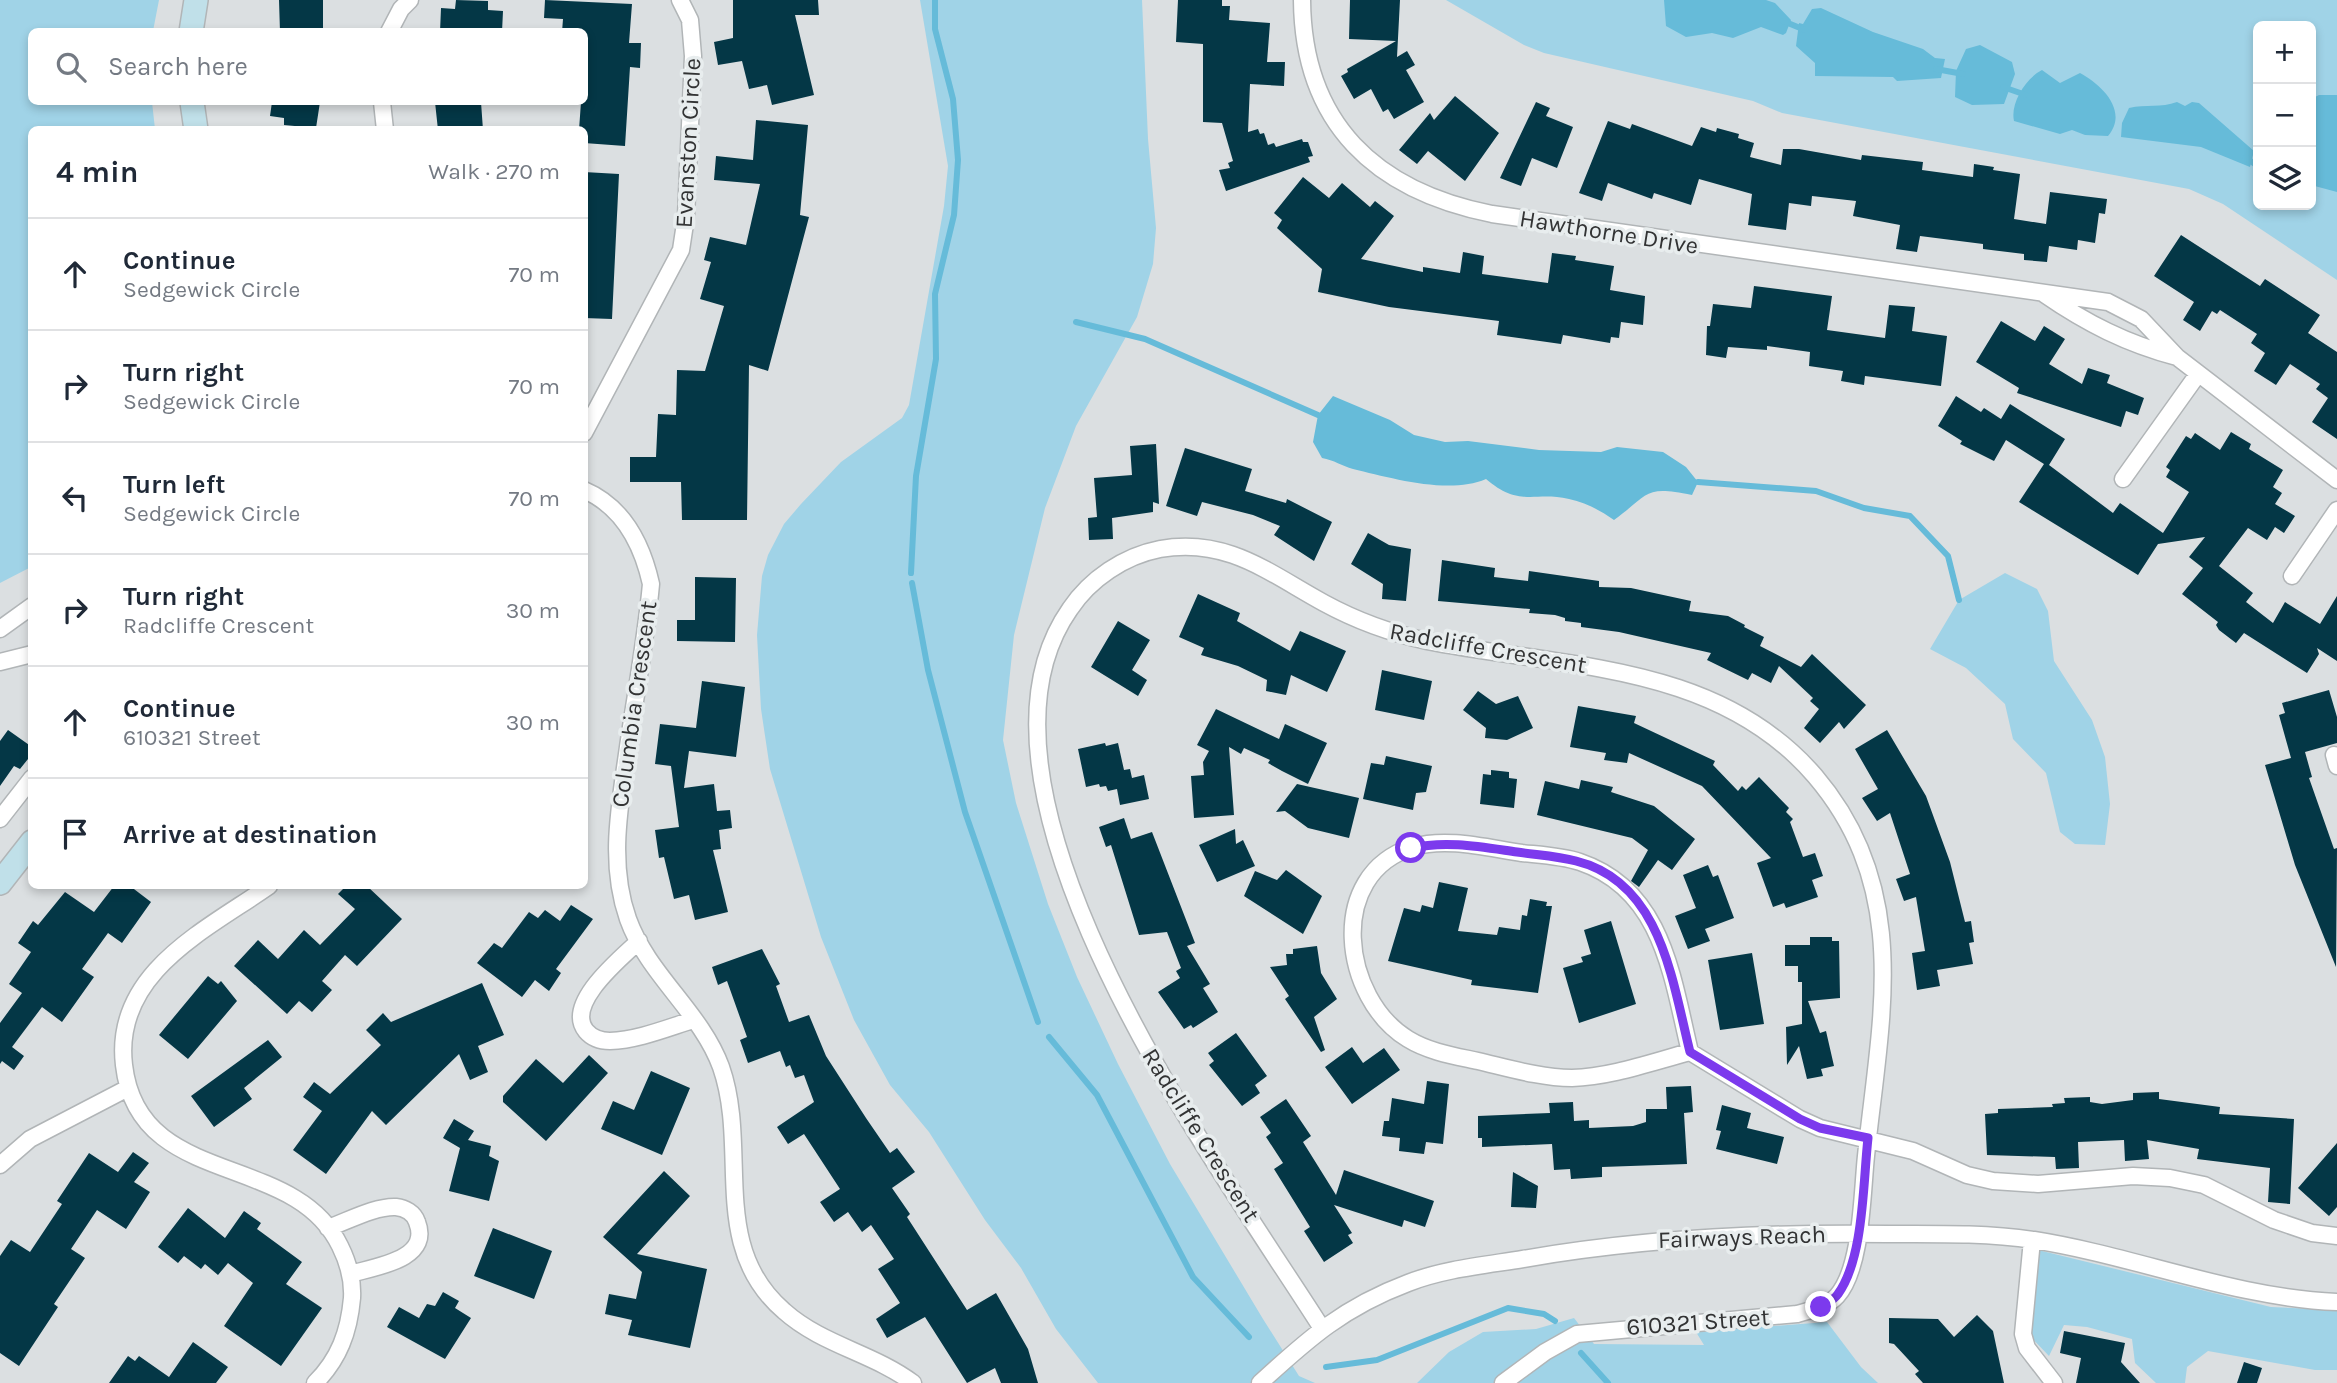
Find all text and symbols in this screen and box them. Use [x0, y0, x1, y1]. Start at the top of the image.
map controls [2253, 21, 2316, 210]
button: + [2253, 21, 2316, 84]
search box [28, 28, 588, 105]
icon: search [52, 48, 90, 86]
text: Search here [108, 51, 248, 82]
street label: Evanston Circle [670, 57, 706, 229]
button: − [2253, 84, 2316, 147]
button: layers [2253, 147, 2316, 210]
text: 4 min [56, 154, 138, 190]
text: Walk · 270 m [428, 158, 560, 185]
street label: Hawthorne Drive [1518, 204, 1700, 260]
text: Continue [123, 245, 235, 276]
icon: ahead [56, 255, 94, 293]
text: 70 m [509, 261, 560, 288]
text: Sedgewick Circle [123, 276, 300, 303]
text: Turn right [123, 357, 244, 388]
icon: right [56, 367, 94, 405]
text: 70 m [509, 373, 560, 400]
text: Sedgewick Circle [123, 388, 300, 415]
text: Turn left [123, 469, 225, 500]
icon: left [56, 479, 94, 517]
text: 70 m [509, 485, 560, 512]
text: Sedgewick Circle [123, 500, 300, 527]
text: Turn right [123, 581, 244, 612]
icon: right [56, 591, 94, 629]
text: 30 m [506, 597, 560, 624]
street label: Columbia Crescent [606, 599, 662, 809]
text: Radcliffe Crescent [123, 612, 314, 639]
street label: Radcliffe Crescent [1387, 617, 1589, 679]
text: Continue [123, 693, 235, 724]
icon: ahead [56, 703, 94, 741]
text: 30 m [506, 709, 560, 736]
text: 610321 Street [123, 724, 261, 751]
icon: arrive [56, 815, 94, 853]
text: Arrive at destination [123, 819, 377, 850]
route start [1395, 832, 1426, 863]
street label: Radcliffe Crescent [1136, 1043, 1266, 1227]
street label: Fairways Reach [1657, 1220, 1827, 1254]
route end [1805, 1291, 1836, 1322]
street label: 610321 Street [1625, 1303, 1771, 1341]

